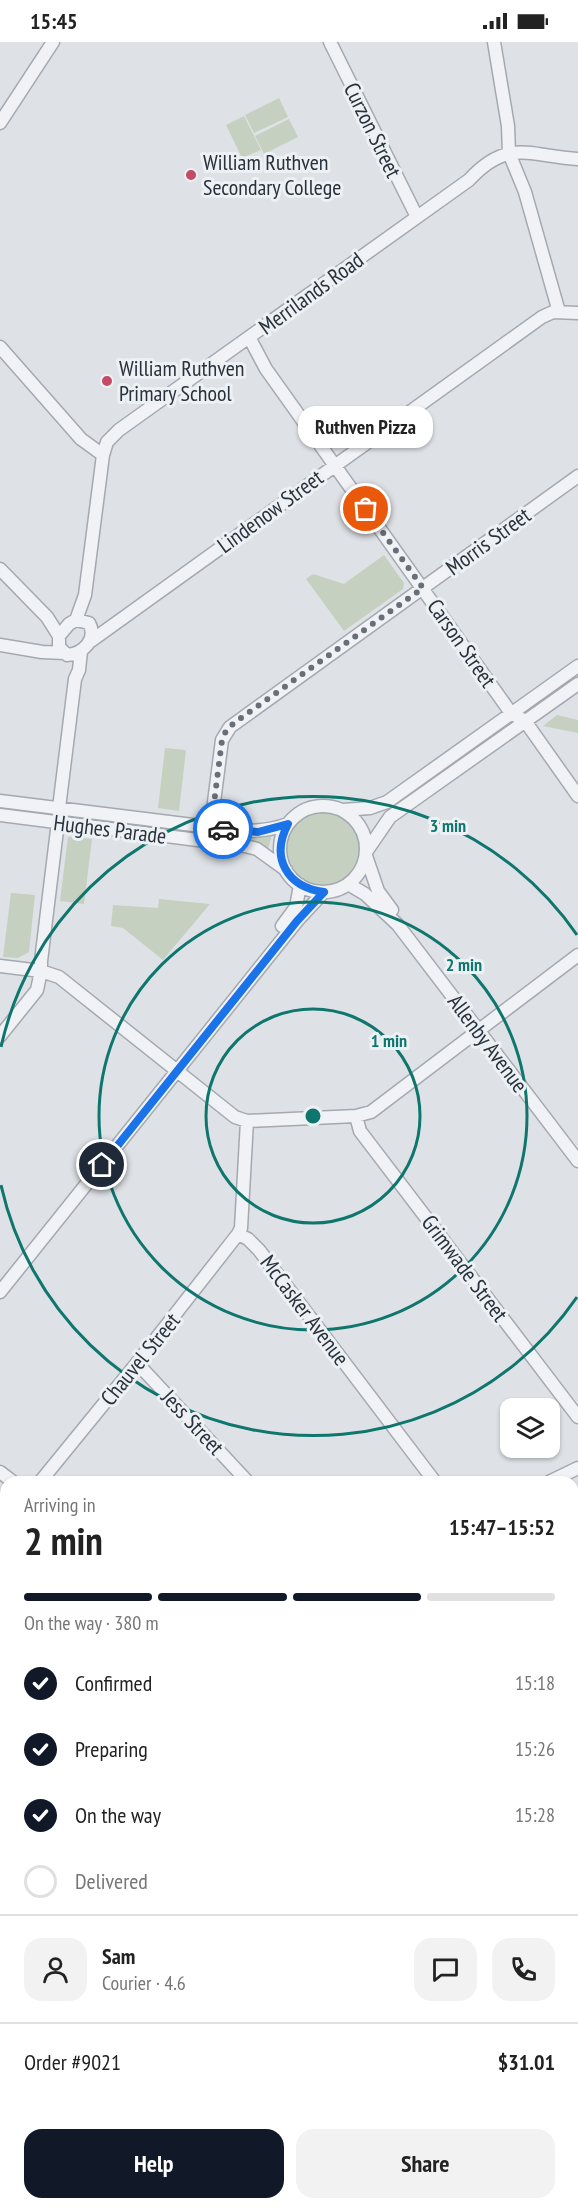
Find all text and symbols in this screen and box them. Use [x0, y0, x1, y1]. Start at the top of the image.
text: 15:45 [30, 7, 78, 35]
street label: Curzon Street [338, 78, 408, 182]
place label: William Ruthven Secondary College [203, 148, 341, 201]
marker: William Ruthven Secondary College [184, 168, 198, 182]
street label: Merrilands Road [253, 246, 369, 340]
place label: William Ruthven Primary School [119, 354, 245, 407]
marker: William Ruthven Primary School [100, 374, 114, 388]
callout: Ruthven Pizza [298, 407, 434, 449]
text: Ruthven Pizza [315, 414, 416, 440]
street label: Lindenow Street [212, 463, 328, 559]
pin [340, 483, 391, 534]
icon: bag [349, 492, 382, 525]
street label: Morris Street [440, 501, 536, 581]
street label: Carson Street [421, 593, 503, 693]
courier [193, 799, 253, 859]
street label: Hughes Parade [52, 808, 168, 850]
icon: car [207, 813, 240, 846]
text: 3 min [430, 814, 466, 837]
text: 2 min [446, 953, 482, 976]
street label: Allenby Avenue [442, 988, 534, 1098]
text: 1 min [371, 1029, 407, 1052]
centre of rings [303, 1106, 323, 1126]
pin [76, 1139, 127, 1190]
icon: home [85, 1148, 118, 1181]
street label: Grimwade Street [416, 1209, 514, 1327]
street label: McCasker Avenue [254, 1249, 356, 1371]
street label: Chauvel Street [94, 1307, 186, 1411]
street label: Jess Street [155, 1383, 230, 1461]
map controls [500, 1398, 560, 1458]
button: layers [500, 1398, 560, 1458]
text: Arriving in [24, 1492, 96, 1518]
text: 15:47–15:52 [449, 1513, 555, 1541]
text: 2 min [24, 1515, 103, 1566]
text: On the way · 380 m [24, 1610, 159, 1636]
icon: check [24, 1667, 57, 1700]
text: Confirmed [75, 1669, 152, 1697]
text: 15:18 [515, 1670, 555, 1696]
icon: check [24, 1733, 57, 1766]
text: Preparing [75, 1735, 148, 1763]
text: 15:26 [515, 1736, 555, 1762]
icon: check [24, 1799, 57, 1832]
text: On the way [75, 1801, 161, 1829]
text: 15:28 [515, 1802, 555, 1828]
text: Delivered [75, 1867, 148, 1895]
button: person [24, 1938, 87, 2001]
button: chat [414, 1938, 477, 2001]
button: phone [492, 1938, 555, 2001]
text: Sam [102, 1942, 135, 1970]
text: Courier · 4.6 [102, 1970, 186, 1996]
text: Order #9021 [24, 2048, 121, 2076]
text: $31.01 [498, 2048, 555, 2076]
button: Help [24, 2129, 284, 2198]
button: Share [296, 2129, 555, 2198]

